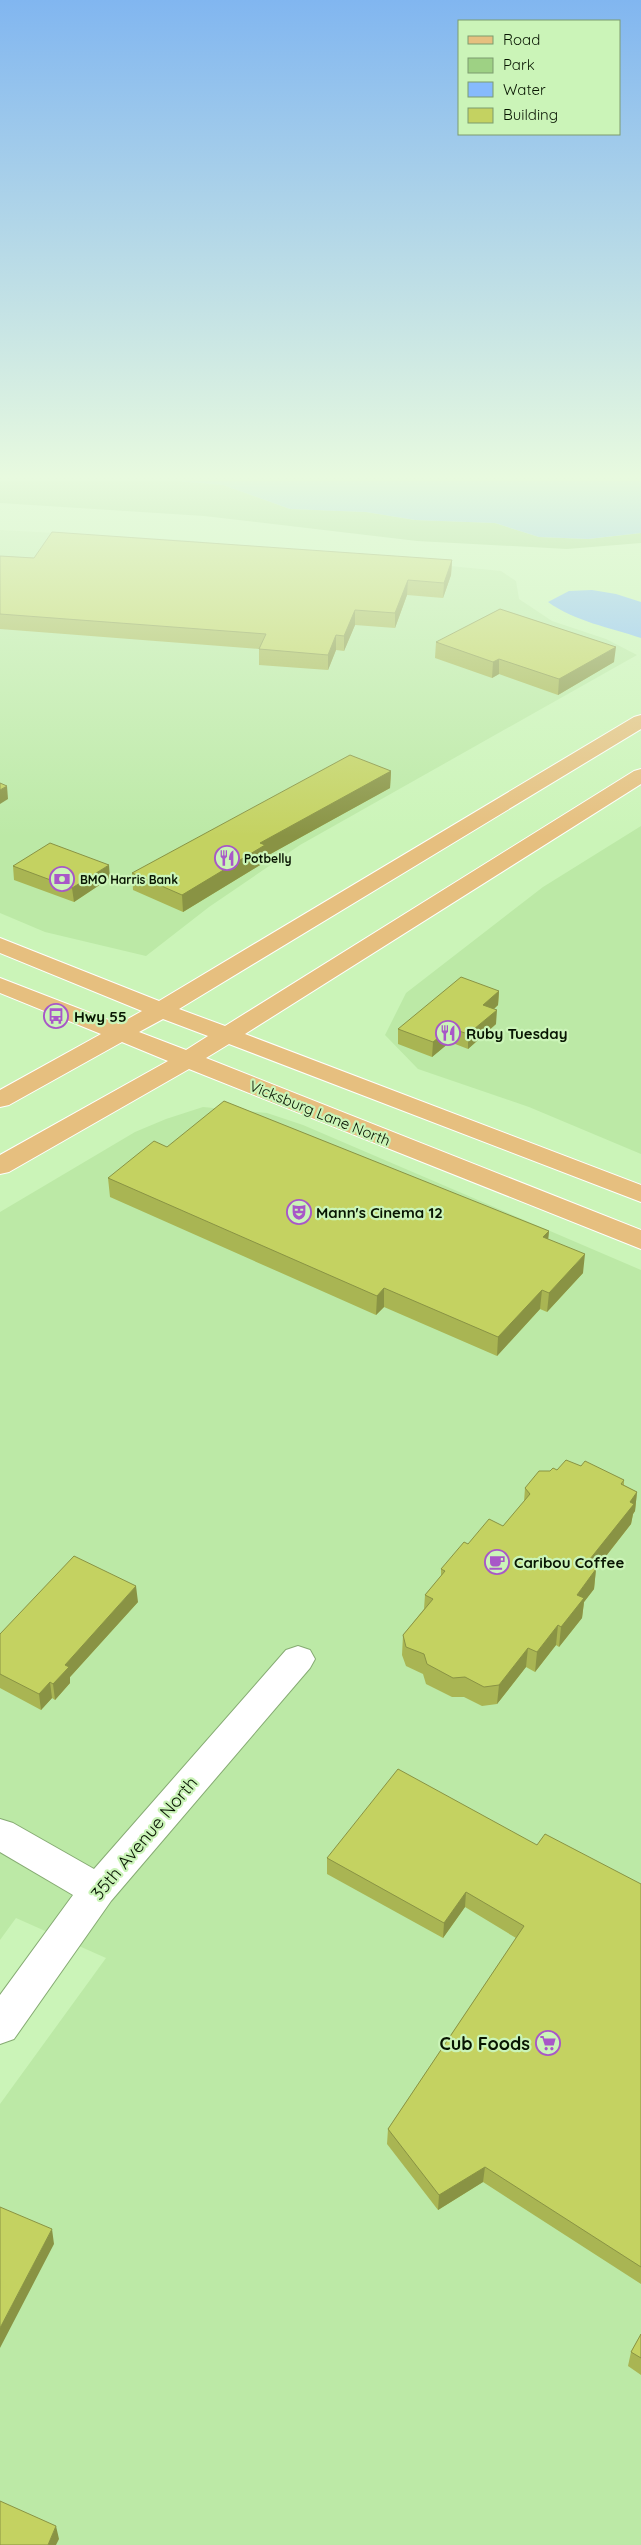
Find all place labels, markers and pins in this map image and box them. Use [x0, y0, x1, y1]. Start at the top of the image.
restaurant icon: Potbelly [214, 845, 240, 871]
place label: Potbelly [244, 851, 291, 866]
bank icon: BMO Harris Bank [49, 866, 75, 892]
place label: BMO Harris Bank [80, 872, 178, 887]
bus stop icon: Hwy 55 [43, 1003, 69, 1029]
place label: Hwy 55 [74, 1007, 127, 1026]
restaurant icon: Ruby Tuesday [435, 1020, 461, 1046]
place label: Ruby Tuesday [466, 1024, 568, 1043]
theatre icon: Mann's Cinema 12 [286, 1199, 312, 1225]
place label: Mann's Cinema 12 [316, 1203, 443, 1222]
cafe icon: Caribou Coffee [484, 1549, 510, 1575]
place label: Caribou Coffee [514, 1553, 624, 1572]
supermarket icon: Cub Foods [535, 2030, 561, 2056]
place label: Cub Foods [440, 2032, 530, 2055]

